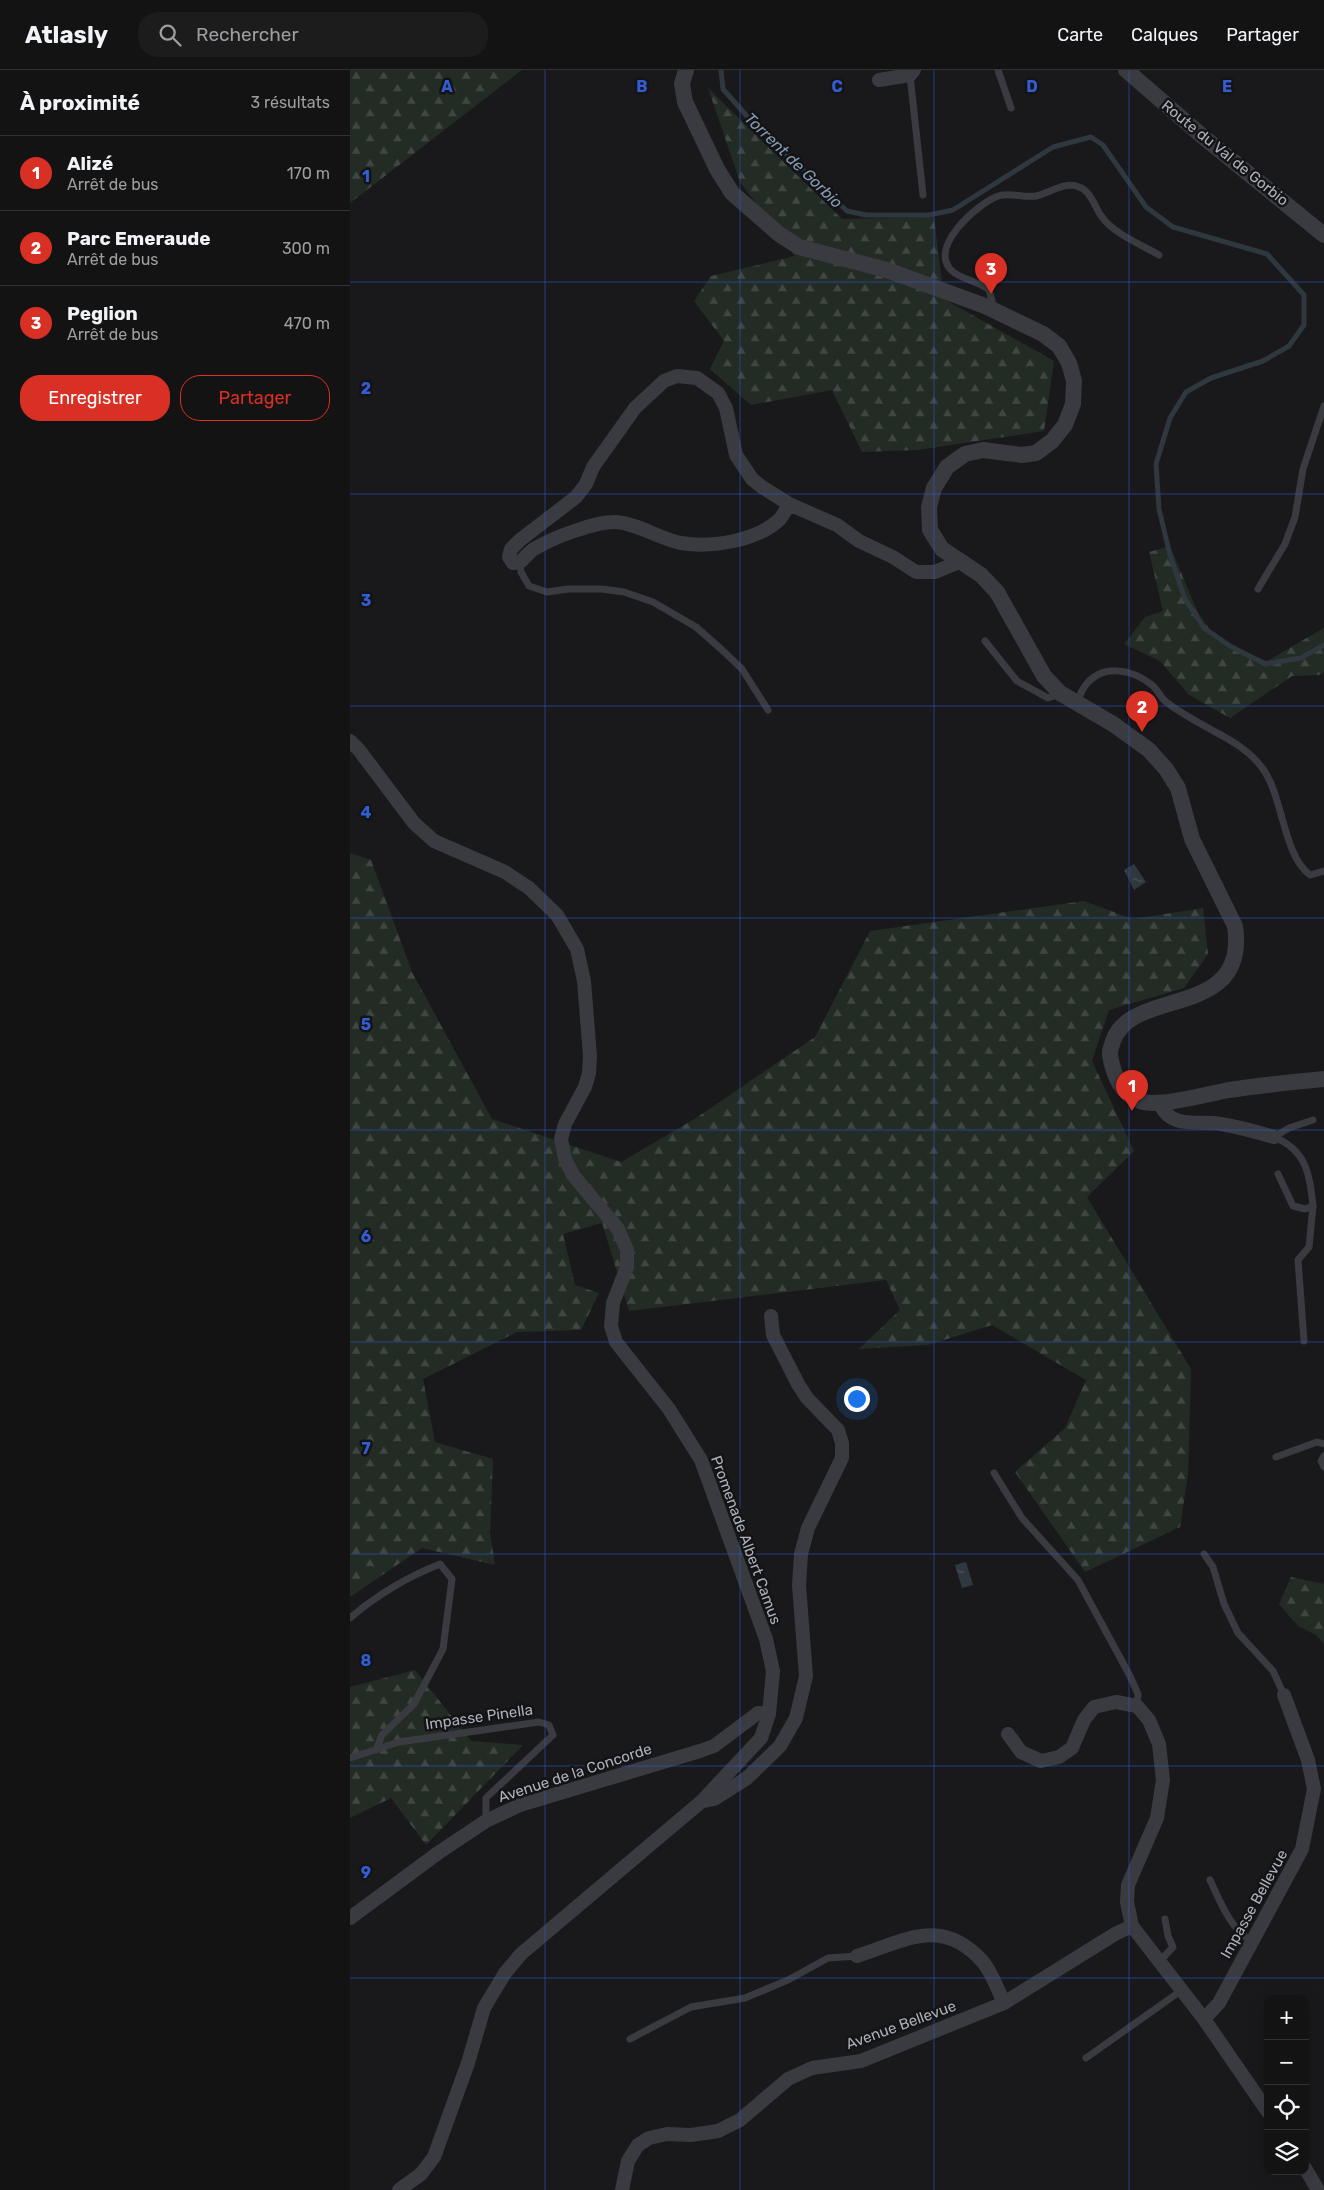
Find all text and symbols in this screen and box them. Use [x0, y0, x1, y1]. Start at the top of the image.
search box [138, 12, 488, 57]
text: Atlasly [25, 21, 108, 49]
icon: search [156, 21, 184, 49]
text: Rechercher [196, 23, 299, 46]
text: Carte [1057, 24, 1103, 46]
text: Calques [1131, 24, 1198, 46]
text: Partager [1226, 24, 1299, 46]
text: A [441, 77, 453, 96]
text: B [636, 77, 648, 96]
text: C [831, 77, 843, 96]
text: D [1026, 77, 1038, 96]
text: E [1222, 77, 1232, 96]
text: À proximité [20, 90, 140, 115]
text: 3 résultats [250, 93, 330, 112]
street label: Route du Val de Gorbio [1158, 96, 1292, 210]
water label: Torrent de Gorbio [741, 109, 847, 212]
text: Alizé [67, 152, 113, 175]
text: 1 [32, 164, 40, 183]
text: 170 m [287, 164, 330, 183]
text: 1 [362, 167, 370, 186]
text: Arrêt de bus [67, 175, 159, 194]
text: Parc Emeraude [67, 227, 211, 250]
text: 2 [31, 239, 41, 258]
text: 300 m [282, 239, 330, 258]
text: Arrêt de bus [67, 250, 159, 269]
pin: 3 [975, 253, 1007, 294]
text: Peglion [67, 302, 138, 325]
text: 3 [31, 314, 41, 333]
text: 470 m [284, 314, 330, 333]
text: Arrêt de bus [67, 325, 159, 344]
button: Enregistrer [20, 375, 170, 421]
button: Partager [180, 375, 330, 421]
text: 2 [361, 379, 371, 398]
text: 3 [361, 591, 371, 610]
pin: 2 [1126, 691, 1158, 732]
text: 4 [361, 803, 372, 822]
text: 5 [361, 1015, 371, 1034]
pin: 1 [1116, 1070, 1148, 1111]
text: 6 [361, 1227, 371, 1246]
your location [844, 1386, 870, 1412]
text: 7 [361, 1439, 371, 1458]
street label: Promenade Albert Camus [707, 1453, 785, 1627]
text: 8 [361, 1651, 372, 1670]
street label: Impasse Pinella [424, 1701, 534, 1733]
street label: Avenue de la Concorde [496, 1740, 654, 1806]
street label: Impasse Bellevue [1217, 1846, 1291, 1962]
text: 9 [361, 1863, 371, 1882]
map controls [1264, 1995, 1309, 2175]
button: + [1264, 1995, 1309, 2040]
street label: Avenue Bellevue [844, 1997, 958, 2053]
button: − [1264, 2040, 1309, 2085]
button: locate [1264, 2085, 1309, 2130]
button: layers [1264, 2130, 1309, 2175]

